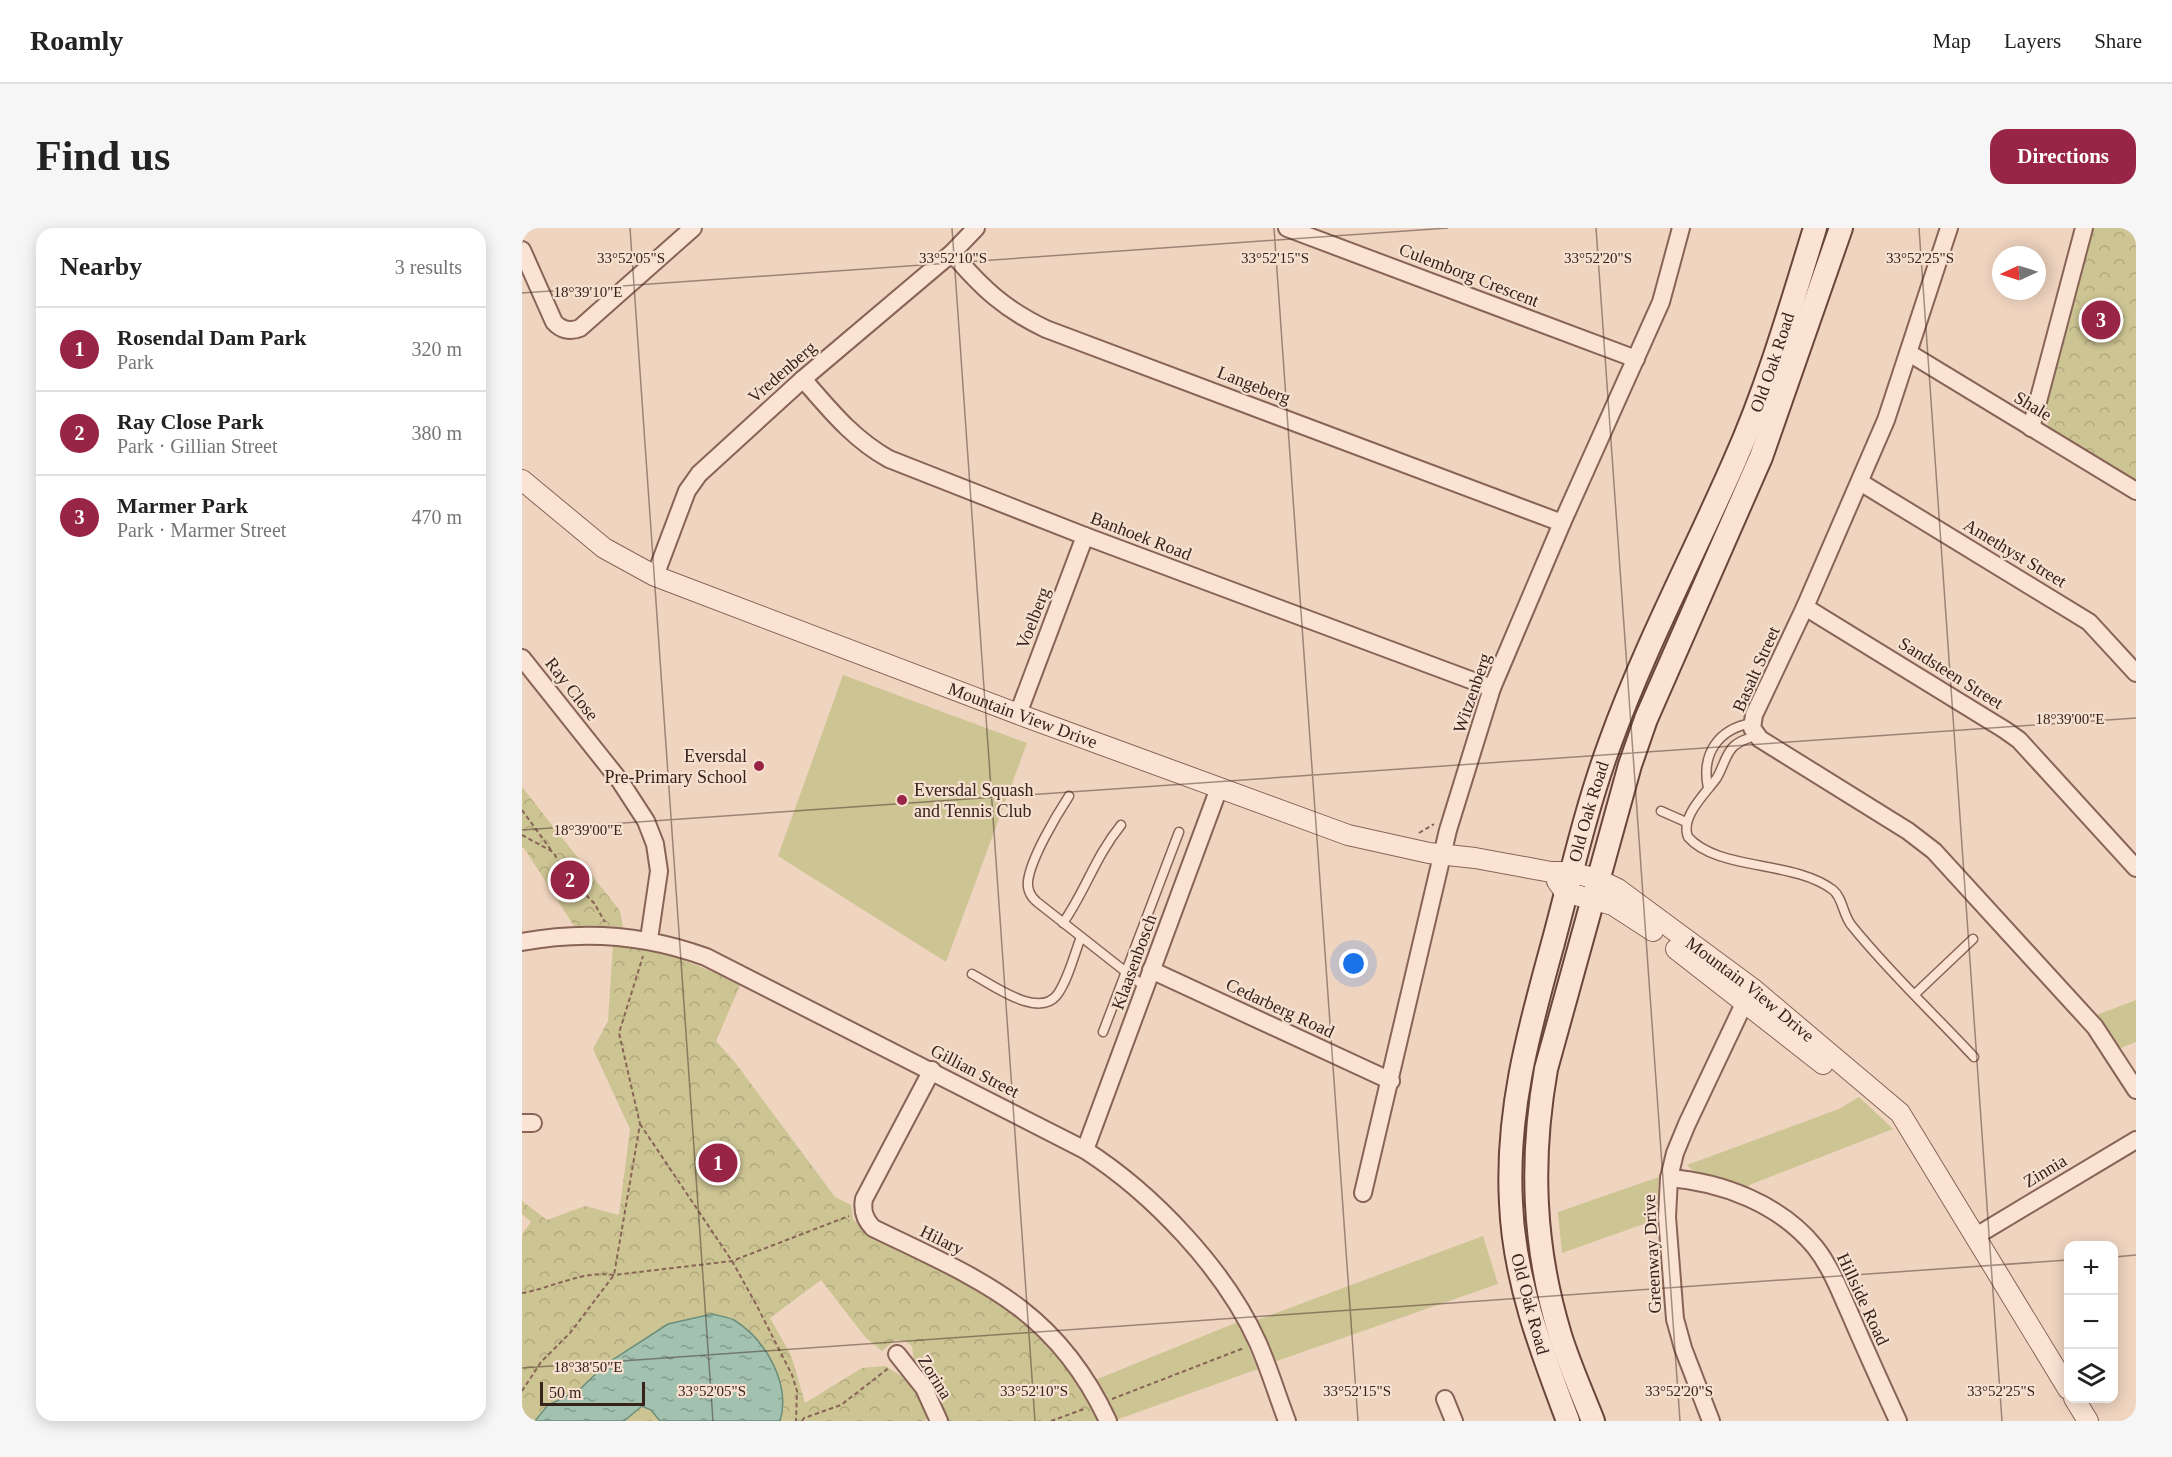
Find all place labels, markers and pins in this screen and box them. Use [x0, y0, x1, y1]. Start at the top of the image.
pin: 3 [2082, 298, 2120, 343]
place label: Eversdal Pre-Primary School [605, 746, 747, 787]
marker: Eversdal Pre-Primary School [752, 759, 766, 773]
place label: Eversdal Squash and Tennis Club [914, 780, 1033, 821]
marker: Eversdal Squash and Tennis Club [895, 793, 909, 807]
pin: 2 [550, 858, 590, 902]
pin: 1 [698, 1140, 738, 1186]

